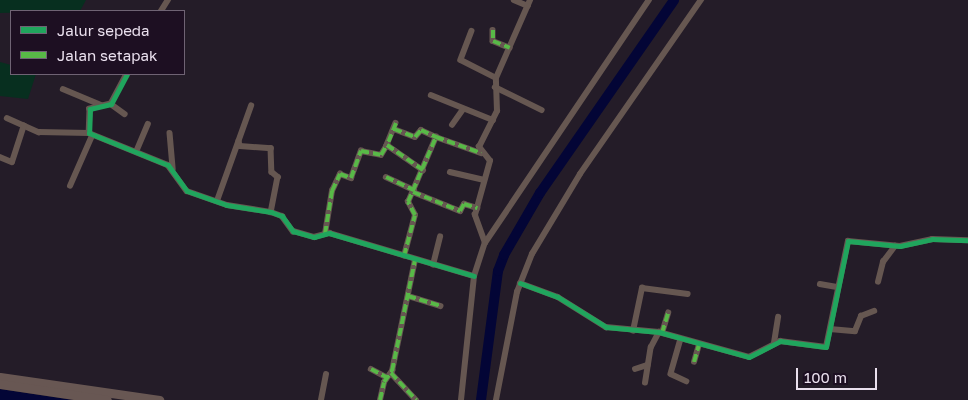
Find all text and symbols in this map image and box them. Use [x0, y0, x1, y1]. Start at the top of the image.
legend [10, 10, 185, 75]
text: Jalur sepeda [57, 21, 150, 39]
text: Jalan setapak [57, 46, 157, 64]
scale bar [798, 358, 879, 390]
text: 100 m [804, 368, 847, 386]

